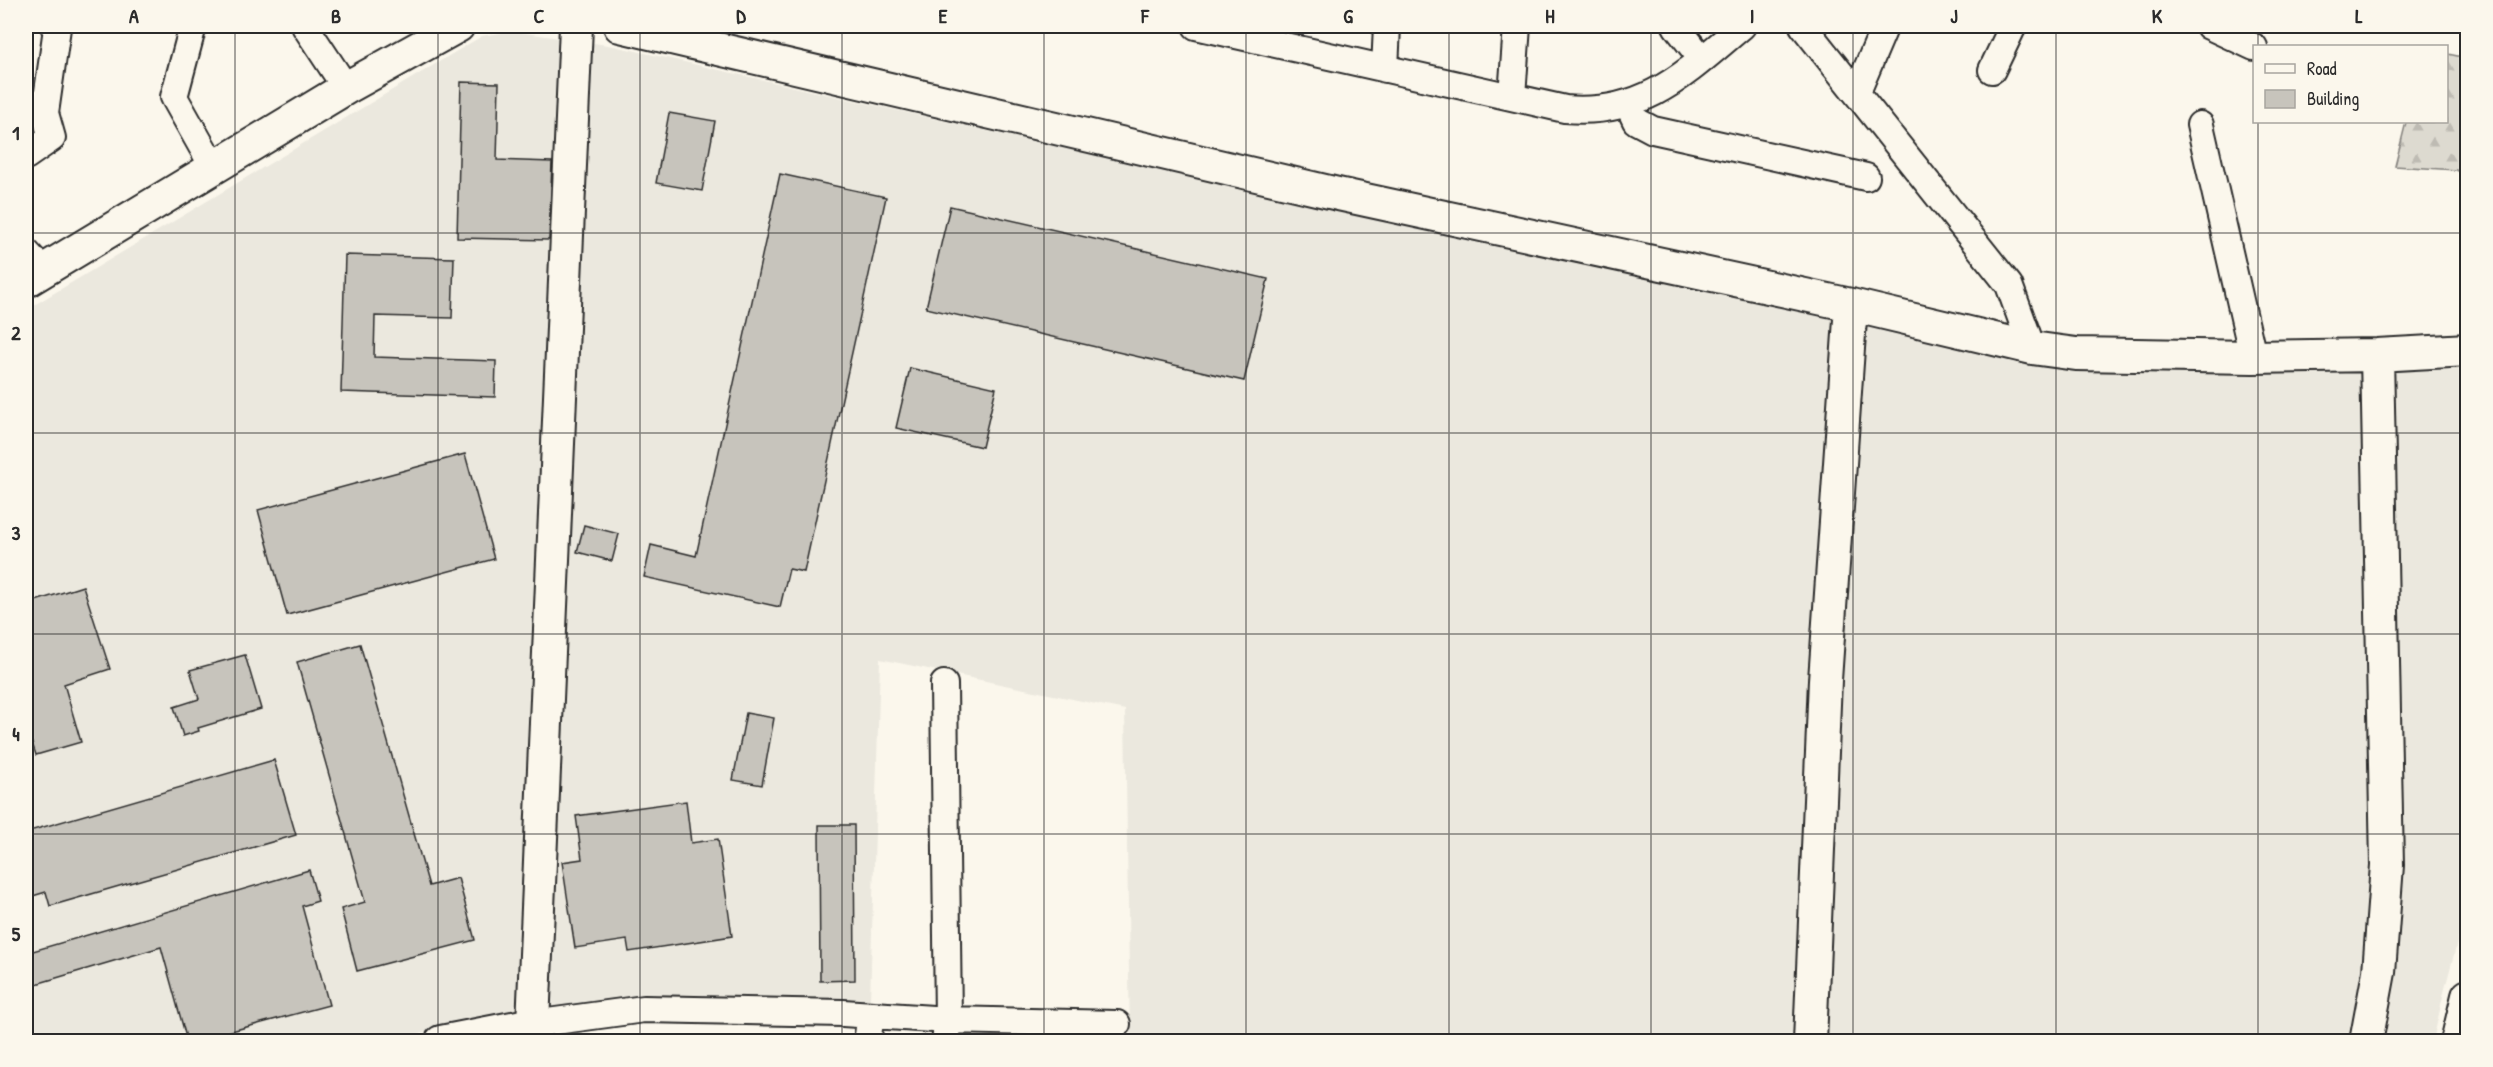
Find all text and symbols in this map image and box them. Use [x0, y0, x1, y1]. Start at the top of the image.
text: A [129, 2, 139, 29]
text: B [331, 2, 341, 29]
text: C [534, 2, 545, 29]
text: D [736, 2, 746, 29]
text: E [939, 2, 948, 29]
text: F [1140, 2, 1150, 29]
text: G [1343, 2, 1353, 29]
text: H [1545, 2, 1555, 29]
text: I [1750, 2, 1754, 29]
text: J [1950, 2, 1958, 29]
text: K [2152, 2, 2163, 29]
text: L [2355, 2, 2363, 29]
legend [2253, 45, 2448, 123]
text: Road [2307, 56, 2337, 81]
text: Building [2307, 86, 2359, 111]
text: 1 [12, 119, 20, 146]
text: 2 [11, 319, 21, 346]
text: 3 [12, 519, 21, 546]
text: 4 [12, 720, 20, 747]
text: 5 [12, 920, 21, 947]

